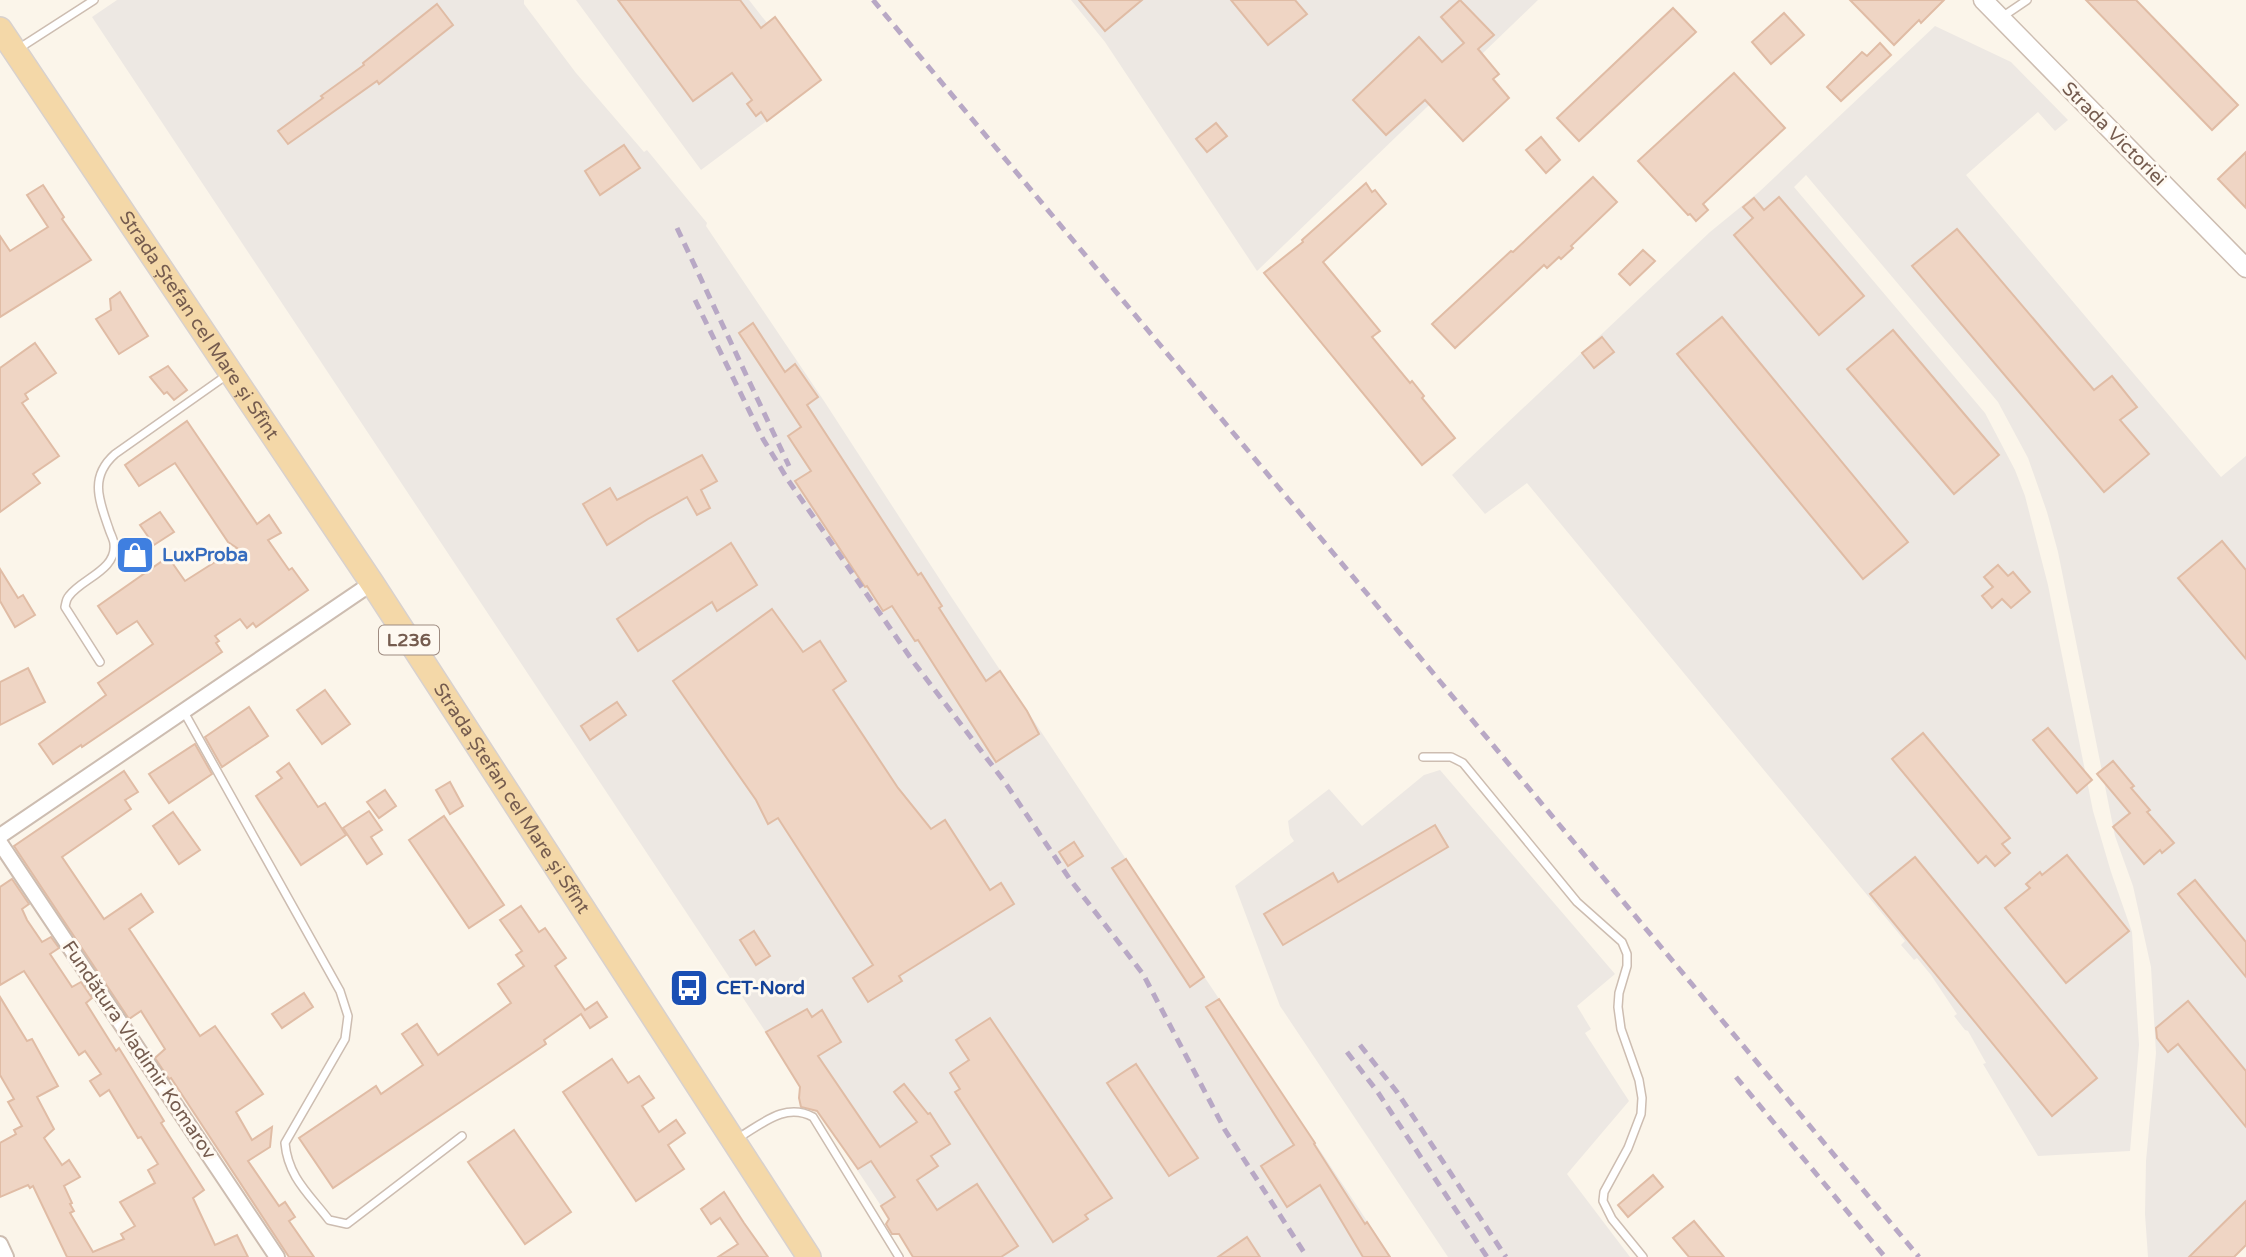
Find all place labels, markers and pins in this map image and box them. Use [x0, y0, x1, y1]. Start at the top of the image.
shop icon: LuxProba [114, 534, 156, 576]
place label: LuxProba [162, 544, 248, 566]
bus stop icon: CET-Nord [668, 967, 710, 1009]
place label: CET-Nord [716, 977, 805, 999]

